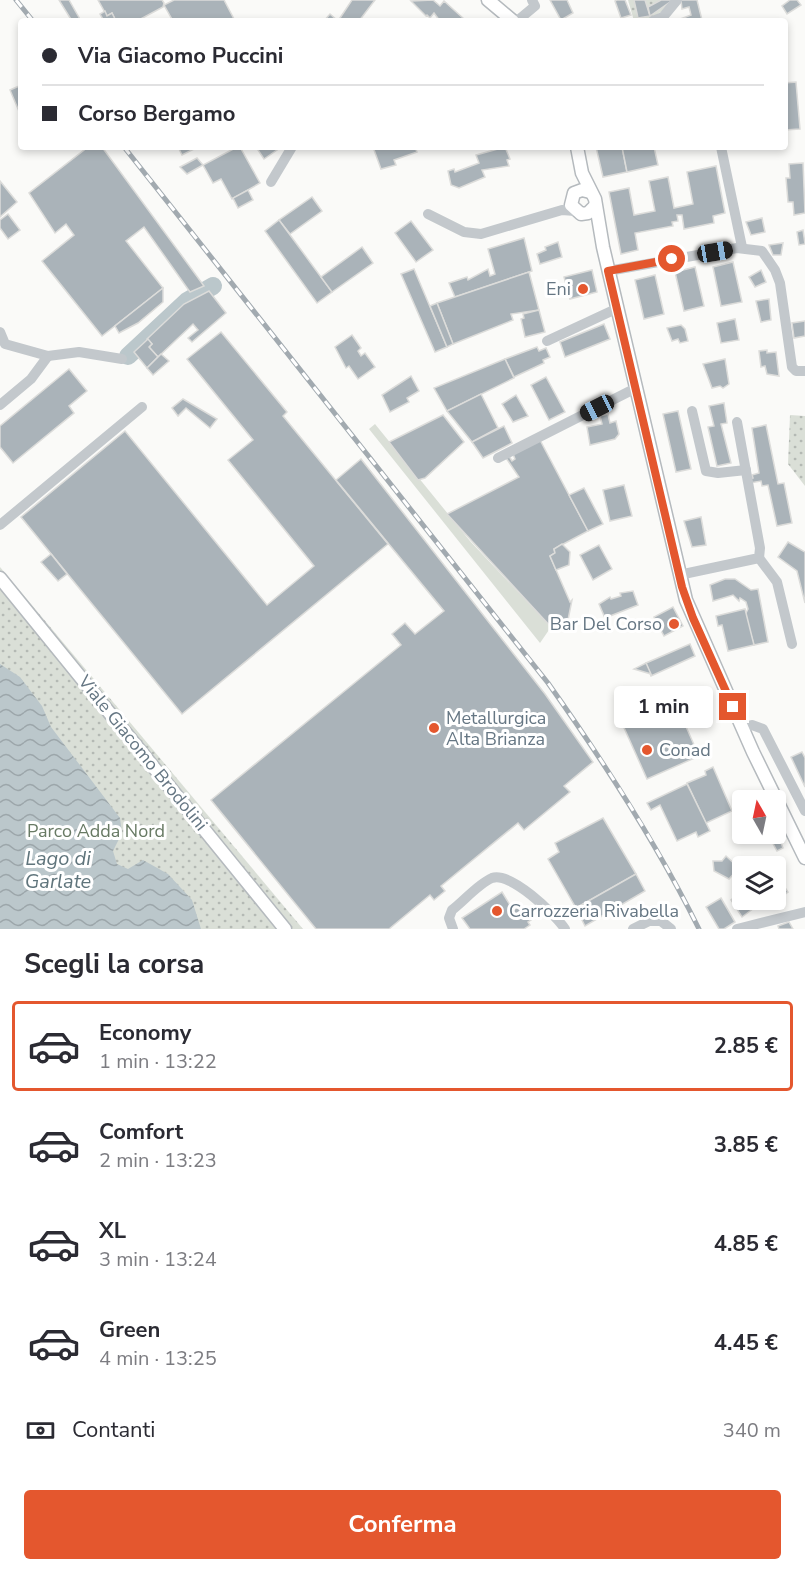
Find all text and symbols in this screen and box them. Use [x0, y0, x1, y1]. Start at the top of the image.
text: Via Giacomo Puccini [78, 41, 283, 71]
text: Corso Bergamo [78, 99, 236, 129]
car [696, 240, 734, 264]
route start [658, 245, 685, 272]
place label: Eni [546, 277, 571, 301]
marker: Eni [576, 282, 590, 296]
car [577, 392, 617, 424]
place label: Bar Del Corso [550, 612, 662, 636]
marker: Bar Del Corso [667, 617, 681, 631]
street label: Viale Giacomo Brodolini [72, 669, 213, 836]
callout: 1 min [613, 686, 712, 728]
text: 1 min [638, 693, 689, 720]
route end [719, 693, 746, 720]
place label: Metallurgica Alta Brianza [446, 706, 546, 751]
marker: Metallurgica Alta Brianza [427, 721, 441, 735]
place label: Conad [659, 738, 711, 762]
marker: Conad [640, 743, 654, 757]
north arrow [732, 790, 786, 844]
map controls [732, 790, 786, 910]
park label: Parco Adda Nord [27, 819, 165, 843]
water label: Lago di Garlate [25, 845, 92, 895]
button: layers [732, 856, 786, 910]
place label: Carrozzeria Rivabella [509, 899, 679, 923]
marker: Carrozzeria Rivabella [490, 904, 504, 918]
text: Scegli la corsa [24, 946, 204, 983]
text: Economy [99, 1018, 191, 1048]
icon: car [27, 1019, 81, 1073]
text: 2.85 € [714, 1031, 778, 1061]
text: 1 min · 13:22 [99, 1048, 217, 1075]
text: Comfort [99, 1117, 183, 1147]
icon: car [27, 1118, 81, 1172]
text: 3.85 € [714, 1130, 778, 1160]
text: 2 min · 13:23 [99, 1147, 217, 1174]
text: XL [99, 1216, 126, 1246]
icon: car [27, 1217, 81, 1271]
text: 4.85 € [714, 1229, 778, 1259]
text: 3 min · 13:24 [99, 1246, 217, 1273]
text: Green [99, 1315, 160, 1345]
icon: car [27, 1316, 81, 1370]
text: 4.45 € [714, 1328, 778, 1358]
text: 4 min · 13:25 [99, 1345, 217, 1372]
icon: cash [24, 1414, 57, 1447]
text: Contanti [72, 1415, 155, 1445]
text: 340 m [723, 1417, 781, 1444]
button: Conferma [24, 1490, 781, 1559]

